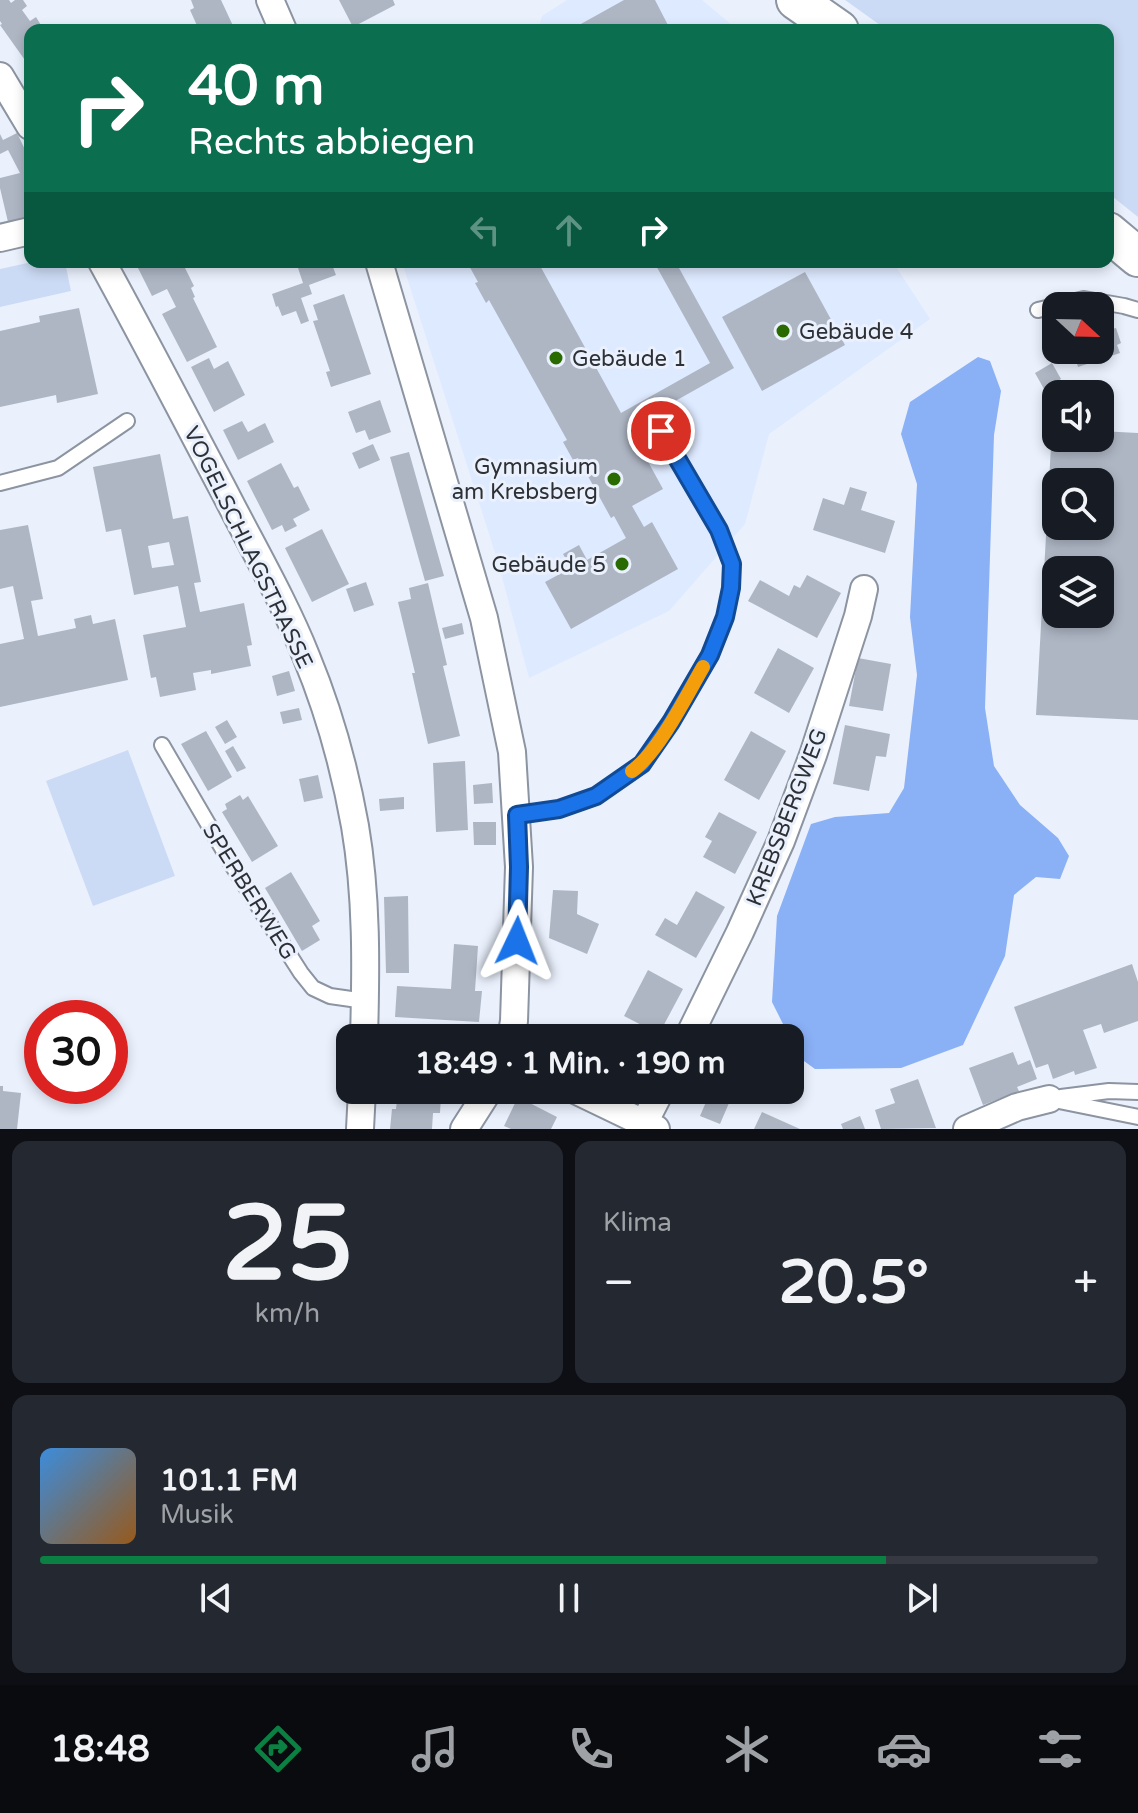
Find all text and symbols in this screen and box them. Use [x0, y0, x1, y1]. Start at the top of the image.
text: 40 m [188, 53, 324, 120]
icon: right [56, 56, 160, 160]
text: Rechts abbiegen [188, 121, 475, 164]
icon: left [463, 208, 507, 252]
icon: ahead [547, 208, 591, 252]
icon: right [631, 208, 675, 252]
north arrow [1042, 292, 1114, 364]
map controls [1042, 292, 1114, 628]
place label: Gebäude 4 [799, 319, 914, 345]
marker: Gebäude 4 [774, 322, 792, 340]
place label: Gebäude 1 [572, 346, 687, 372]
marker: Gebäude 1 [547, 349, 565, 367]
button: sound [1042, 380, 1114, 452]
pin [627, 397, 695, 465]
icon: arrive [639, 409, 683, 453]
street label: VOGELSCHLAGSTRASSE [178, 422, 318, 673]
place label: Gymnasium am Krebsberg [452, 454, 598, 505]
button: search [1042, 468, 1114, 540]
marker: Gymnasium am Krebsberg [605, 470, 623, 488]
place label: Gebäude 5 [491, 552, 606, 578]
marker: Gebäude 5 [613, 555, 631, 573]
button: layers [1042, 556, 1114, 628]
street label: KREBSBERGWEG [741, 725, 833, 910]
street label: SPERBERWEG [197, 819, 301, 964]
position arrow [475, 899, 559, 983]
speed limit sign: 30 [24, 1000, 128, 1104]
text: 18:49 · 1 Min. · 190 m [415, 1045, 725, 1082]
text: 25 [222, 1183, 353, 1308]
text: Klima [603, 1207, 672, 1238]
text: 20.5° [779, 1247, 929, 1319]
text: − [603, 1257, 634, 1310]
text: + [1073, 1257, 1098, 1310]
text: km/h [255, 1298, 320, 1329]
text: 101.1 FM [160, 1462, 298, 1499]
text: Musik [160, 1499, 234, 1530]
icon: previous [194, 1576, 238, 1620]
icon: pause [547, 1576, 591, 1620]
icon: next [900, 1576, 944, 1620]
icon: directions [250, 1721, 306, 1777]
icon: music [407, 1721, 463, 1777]
icon: phone [563, 1721, 619, 1777]
icon: climate [719, 1721, 775, 1777]
icon: car [876, 1721, 932, 1777]
icon: filters [1032, 1721, 1088, 1777]
text: 18:48 [50, 1728, 150, 1771]

